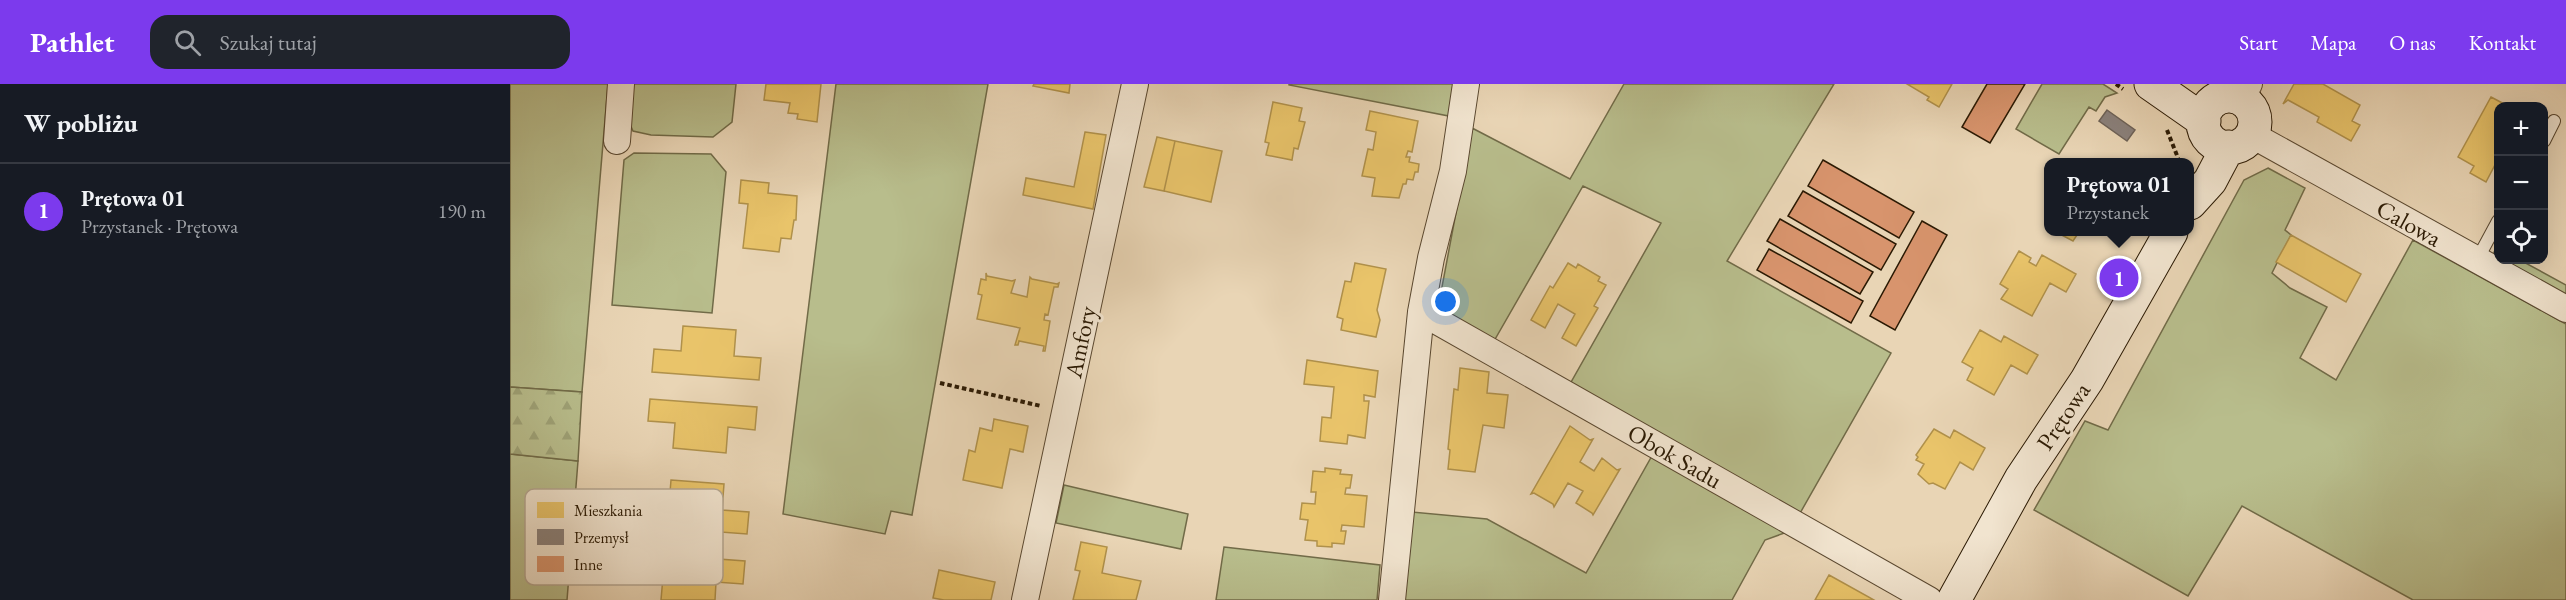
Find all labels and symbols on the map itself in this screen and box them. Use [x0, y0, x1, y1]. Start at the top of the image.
street label: Calowa [2371, 193, 2447, 254]
pin: 1 [2100, 256, 2138, 300]
your location [1431, 287, 1460, 316]
street label: Amfory [1057, 303, 1103, 382]
street label: Prętowa [2029, 376, 2097, 456]
street label: Obok Sadu [1622, 417, 1728, 496]
legend [525, 489, 723, 585]
text: Mieszkania [574, 500, 643, 521]
text: Przemysł [574, 527, 629, 548]
text: Inne [574, 554, 603, 575]

